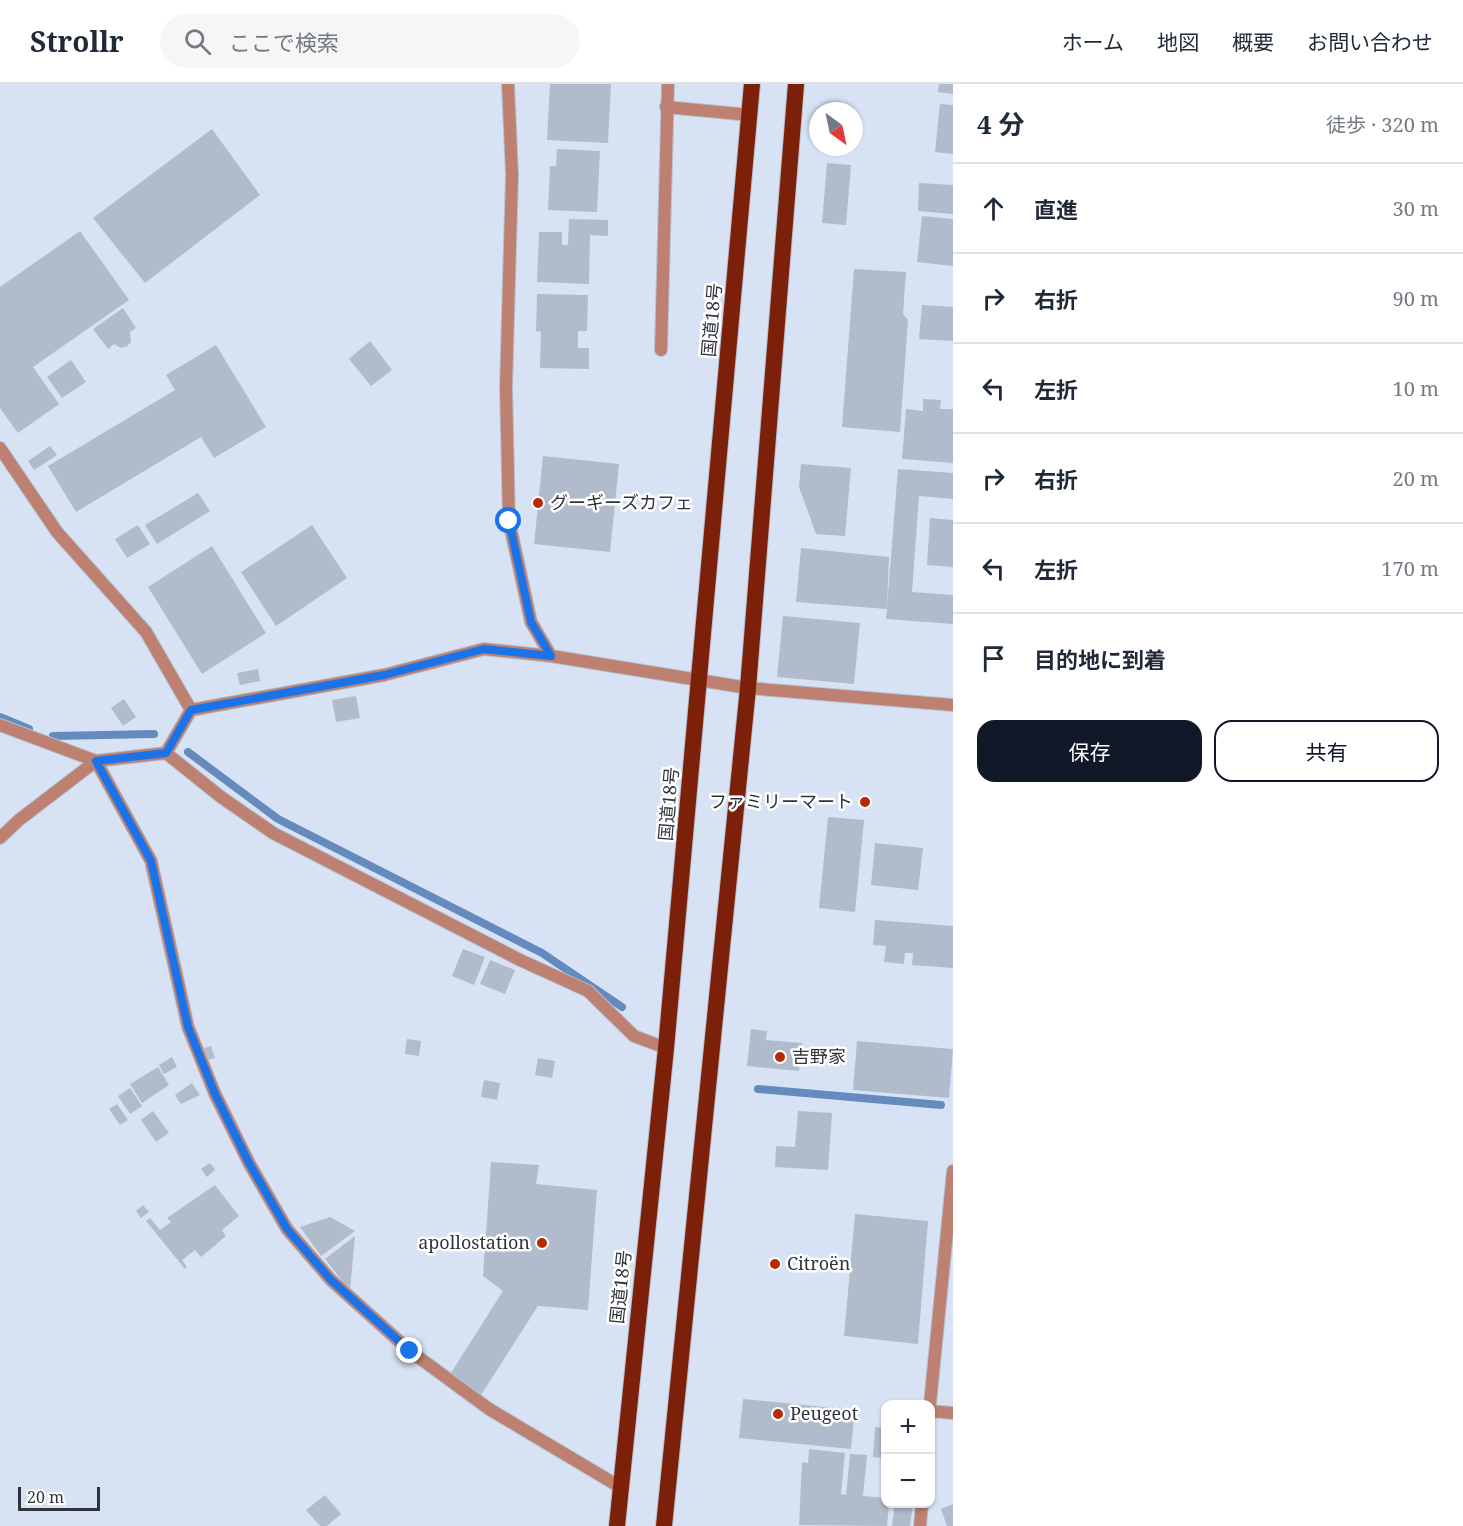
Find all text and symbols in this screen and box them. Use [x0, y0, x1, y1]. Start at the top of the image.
search box [160, 14, 580, 68]
text: Strollr [30, 22, 124, 60]
icon: search [181, 25, 214, 58]
text: ここで検索 [229, 27, 339, 57]
text: ホーム [1062, 28, 1124, 56]
text: 地図 [1157, 28, 1199, 56]
text: 概要 [1232, 28, 1274, 56]
text: お問い合わせ [1307, 28, 1433, 56]
north arrow [809, 102, 863, 156]
text: 4 分 [977, 106, 1024, 142]
text: 徒歩 · 320 m [1326, 111, 1439, 138]
icon: ahead [977, 192, 1010, 225]
text: 直進 [1034, 194, 1078, 224]
text: 30 m [1393, 195, 1439, 222]
street label: 国道18号 [696, 282, 726, 358]
icon: right [977, 282, 1010, 315]
text: 右折 [1034, 284, 1078, 314]
text: 90 m [1393, 285, 1439, 312]
icon: left [977, 372, 1010, 405]
text: 左折 [1034, 374, 1078, 404]
text: 10 m [1393, 375, 1439, 402]
icon: right [977, 462, 1010, 495]
text: 右折 [1034, 464, 1078, 494]
text: 20 m [1393, 465, 1439, 492]
place label: グーギーズカフェ [550, 490, 693, 514]
marker: グーギーズカフェ [531, 496, 545, 510]
route start [495, 507, 521, 533]
icon: left [977, 552, 1010, 585]
text: 左折 [1034, 554, 1078, 584]
text: 170 m [1381, 555, 1439, 582]
icon: arrive [977, 642, 1010, 675]
text: 目的地に到着 [1034, 644, 1166, 674]
button: 保存 [977, 720, 1202, 782]
button: 共有 [1214, 720, 1439, 782]
street label: 国道18号 [653, 766, 683, 842]
place label: ファミリーマート [709, 789, 853, 813]
marker: ファミリーマート [858, 795, 872, 809]
place label: 吉野家 [792, 1044, 846, 1068]
marker: 吉野家 [773, 1050, 787, 1064]
place label: apollostation [418, 1230, 530, 1254]
marker: apollostation [535, 1236, 549, 1250]
street label: 国道18号 [604, 1249, 636, 1325]
place label: Citroën [787, 1251, 851, 1275]
marker: Citroën [768, 1257, 782, 1271]
route end [396, 1337, 422, 1363]
map controls [881, 1400, 935, 1508]
button: + [881, 1400, 935, 1454]
place label: Peugeot [790, 1401, 858, 1425]
marker: Peugeot [771, 1407, 785, 1421]
button: − [881, 1454, 935, 1508]
scale bar [18, 1484, 100, 1512]
text: 20 m [27, 1486, 64, 1508]

